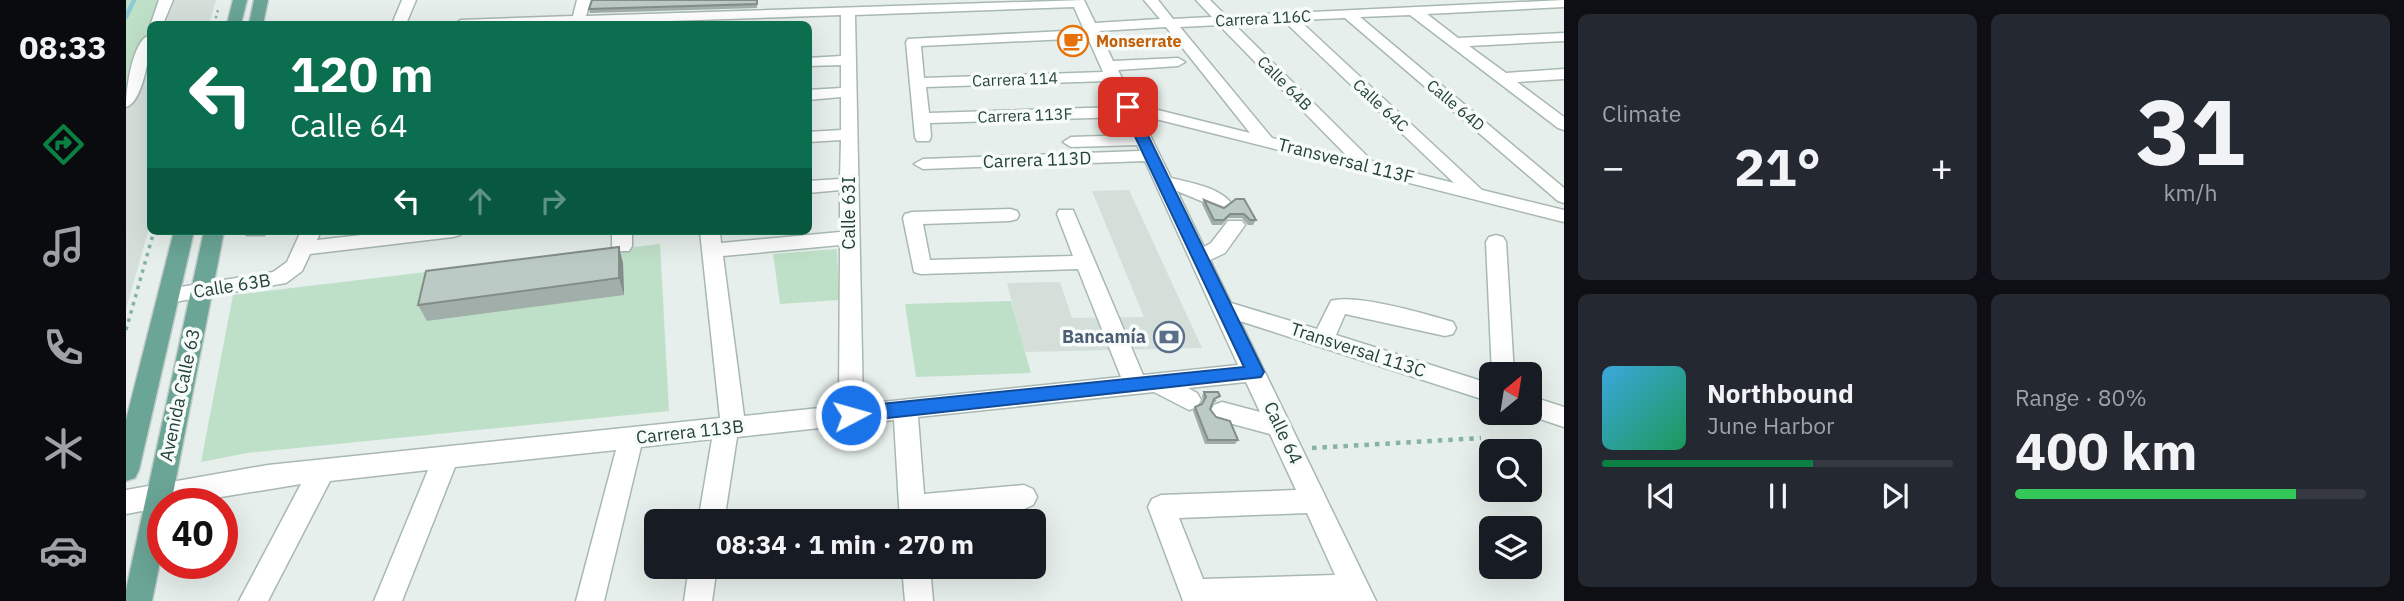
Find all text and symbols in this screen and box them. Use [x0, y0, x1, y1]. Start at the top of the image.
street label: Carrera 116C [1215, 6, 1311, 30]
cafe icon: Monserrate [1056, 24, 1090, 58]
text: 08:33 [19, 26, 107, 68]
place label: Monserrate [1096, 31, 1182, 51]
text: 120 m [290, 42, 434, 105]
icon: left [175, 49, 266, 140]
street label: Calle 64B [1253, 51, 1317, 115]
street label: Carrera 114 [972, 68, 1058, 90]
text: 31 [2136, 72, 2245, 190]
street label: Calle 64C [1349, 74, 1413, 136]
street label: Calle 64D [1423, 75, 1489, 135]
pin [1098, 77, 1158, 137]
icon: arrive [1109, 88, 1147, 126]
text: Climate [1602, 98, 1681, 128]
street label: Carrera 113F [977, 103, 1073, 127]
text: Calle 64 [290, 104, 408, 146]
icon: directions [39, 120, 88, 169]
street label: Transversal 113F [1276, 132, 1417, 189]
text: 21° [1734, 133, 1821, 200]
text: − [1602, 142, 1625, 191]
text: + [1930, 142, 1953, 191]
street label: Carrera 113D [982, 146, 1092, 173]
street label: Calle 63I [837, 176, 860, 250]
text: km/h [2163, 177, 2218, 207]
icon: left [388, 182, 426, 220]
icon: ahead [461, 182, 499, 220]
icon: right [534, 182, 572, 220]
icon: music [39, 222, 88, 271]
street label: Calle 63B [192, 268, 272, 303]
street label: Transversal 113C [1288, 317, 1429, 382]
bank icon: Bancamía [1152, 320, 1186, 354]
icon: phone [39, 323, 88, 372]
place label: Bancamía [1062, 325, 1146, 348]
street label: Avenida Calle 63 [154, 326, 205, 463]
north arrow [1479, 362, 1542, 425]
map controls [1479, 362, 1542, 579]
text: Northbound [1707, 376, 1854, 410]
position arrow [814, 378, 888, 452]
text: Range · 80% [2015, 382, 2147, 412]
street label: Calle 64 [1259, 398, 1308, 468]
text: June Harbor [1707, 410, 1835, 440]
street label: Carrera 113B [635, 414, 745, 449]
text: 400 km [2015, 417, 2197, 484]
icon: climate [39, 424, 88, 473]
button: search [1479, 439, 1542, 502]
icon: previous [1642, 477, 1680, 515]
icon: pause [1759, 477, 1797, 515]
icon: next [1876, 477, 1914, 515]
speed limit sign: 40 [147, 488, 238, 579]
button: layers [1479, 516, 1542, 579]
icon: car [39, 526, 88, 575]
text: 08:34 · 1 min · 270 m [716, 527, 974, 561]

